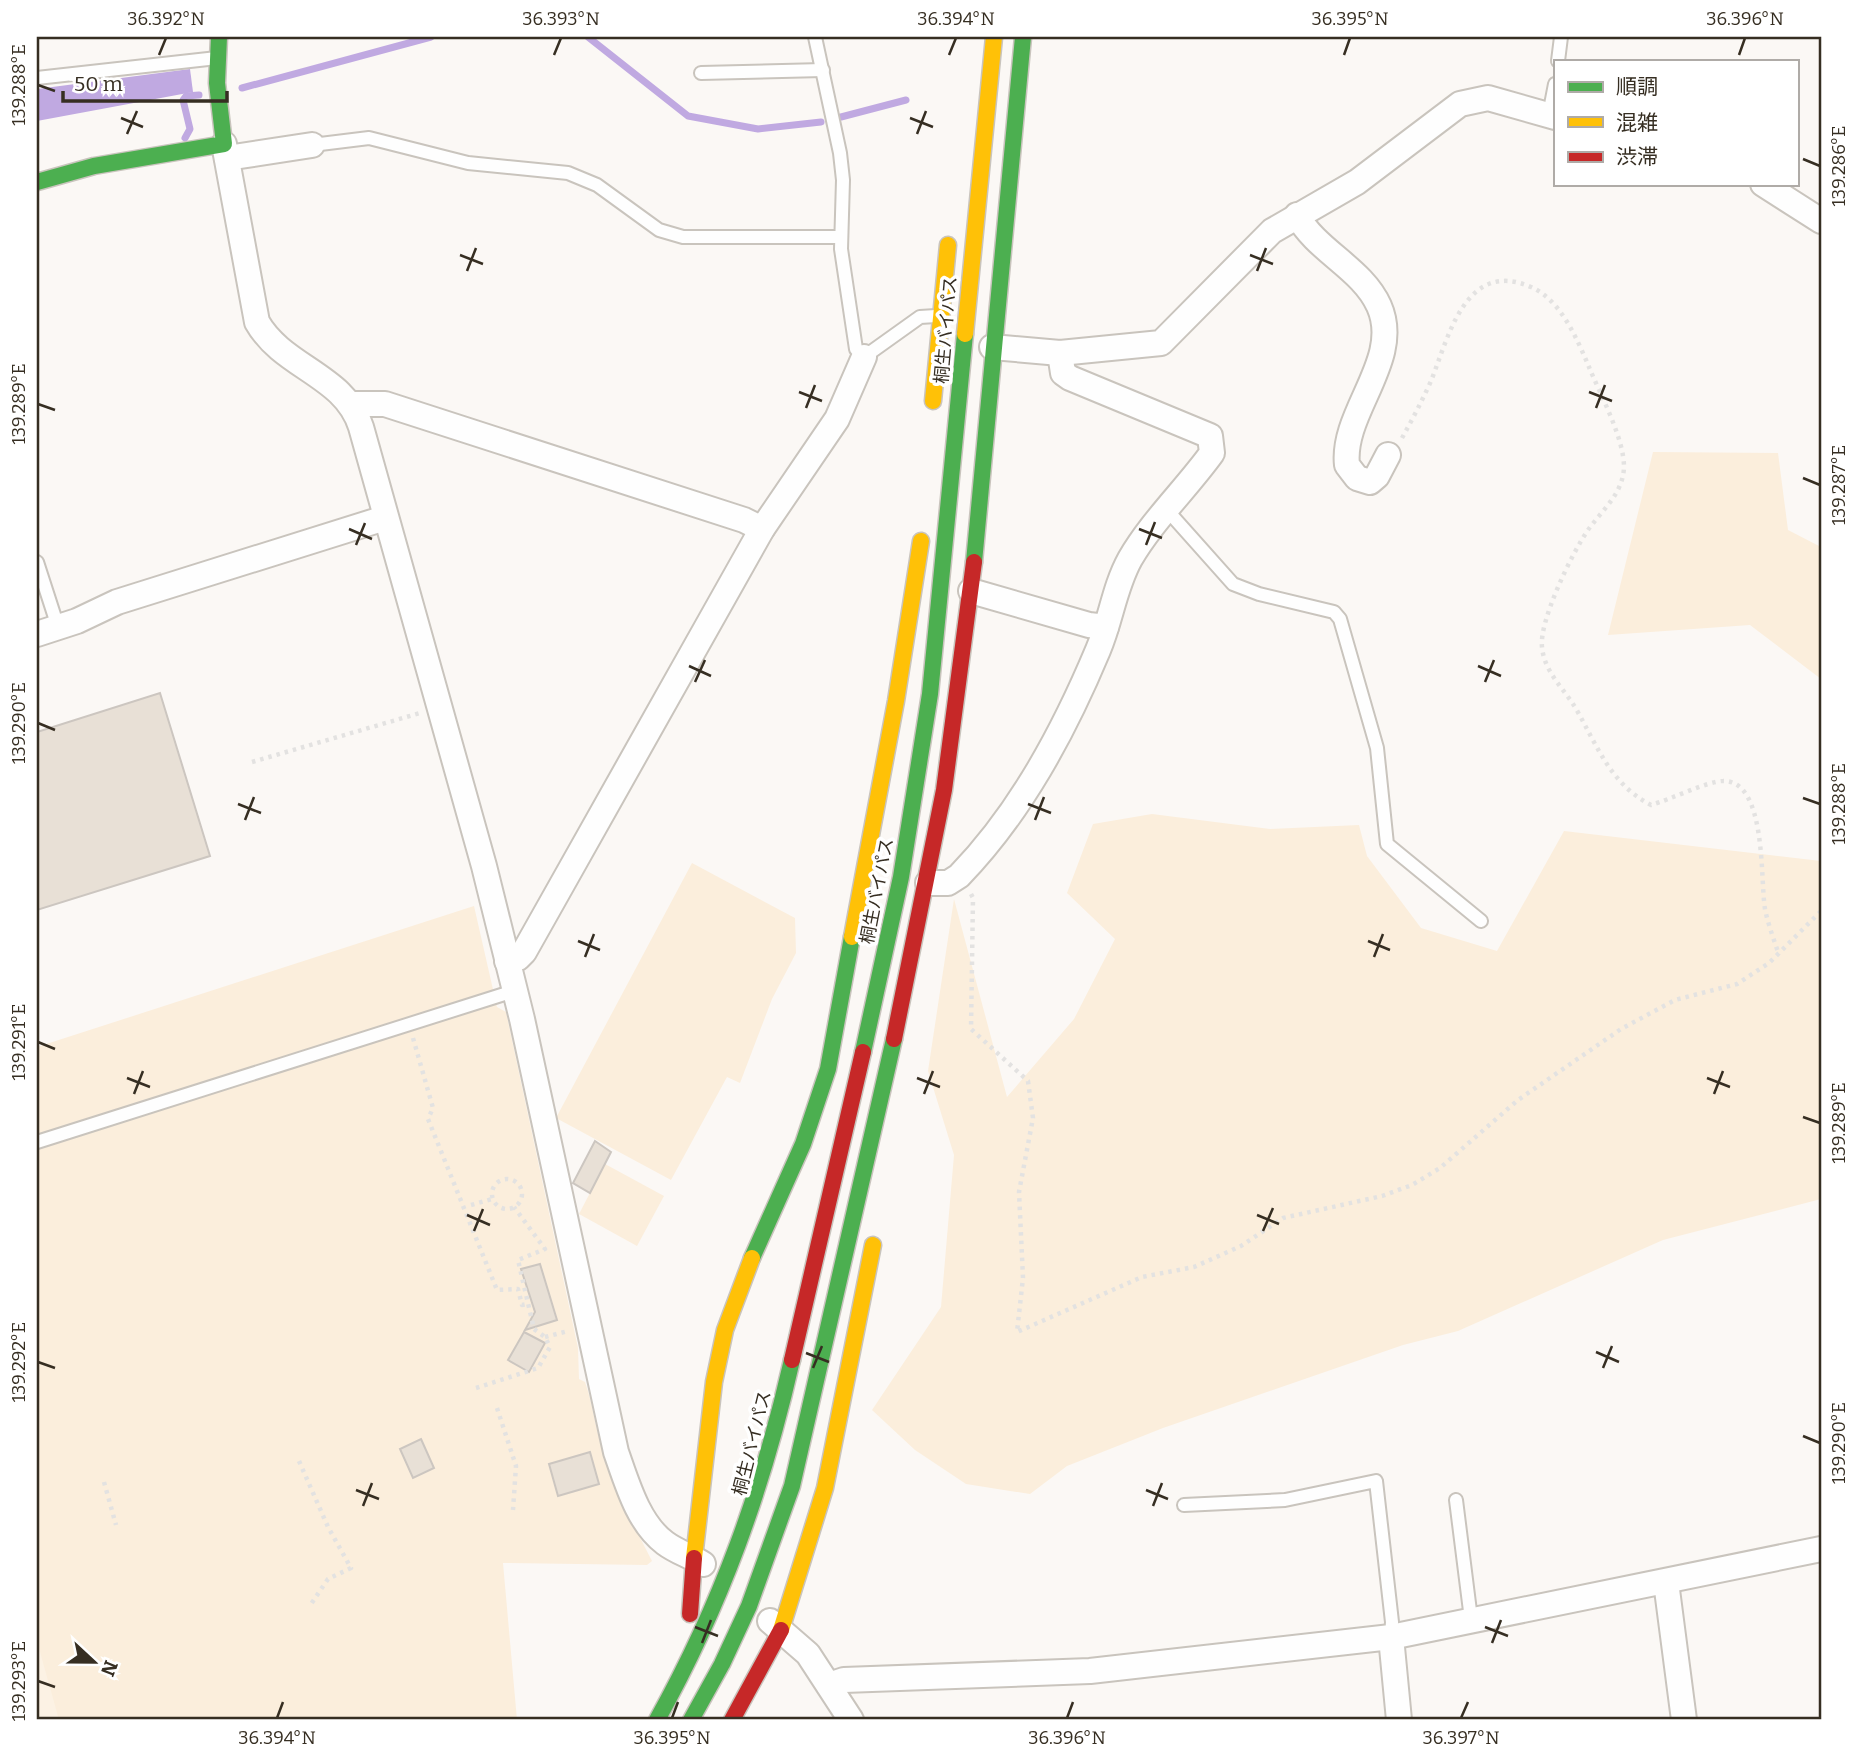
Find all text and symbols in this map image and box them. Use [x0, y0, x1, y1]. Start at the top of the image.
text: 36.392°N [127, 8, 205, 30]
text: 36.393°N [522, 8, 600, 30]
text: 36.394°N [917, 8, 995, 30]
text: 36.395°N [1312, 8, 1388, 30]
text: 36.396°N [1706, 8, 1784, 30]
text: 139.288°E [8, 44, 30, 126]
scale bar [63, 60, 228, 104]
legend [1554, 60, 1798, 186]
text: 50 m [74, 71, 123, 97]
text: 順調 [1616, 74, 1658, 100]
text: 混雑 [1616, 110, 1658, 136]
text: 139.286°E [1828, 126, 1850, 206]
text: 渋滞 [1616, 144, 1658, 170]
street label: 桐生バイパス [930, 275, 962, 385]
text: 139.289°E [8, 363, 30, 445]
text: 139.287°E [1828, 445, 1850, 525]
text: 139.290°E [8, 682, 30, 764]
text: 139.288°E [1828, 763, 1850, 845]
street label: 桐生バイパス [856, 836, 898, 946]
text: 139.291°E [8, 1003, 30, 1081]
text: 139.289°E [1828, 1082, 1850, 1164]
text: 139.292°E [8, 1322, 30, 1402]
street label: 桐生バイパス [728, 1388, 776, 1498]
text: 139.290°E [1828, 1402, 1850, 1484]
north arrow [60, 1628, 130, 1698]
text: 139.293°E [8, 1641, 30, 1721]
text: N [96, 1657, 123, 1680]
text: 36.394°N [238, 1727, 316, 1749]
text: 36.395°N [634, 1727, 710, 1749]
text: 36.396°N [1028, 1727, 1106, 1749]
text: 36.397°N [1423, 1727, 1499, 1749]

